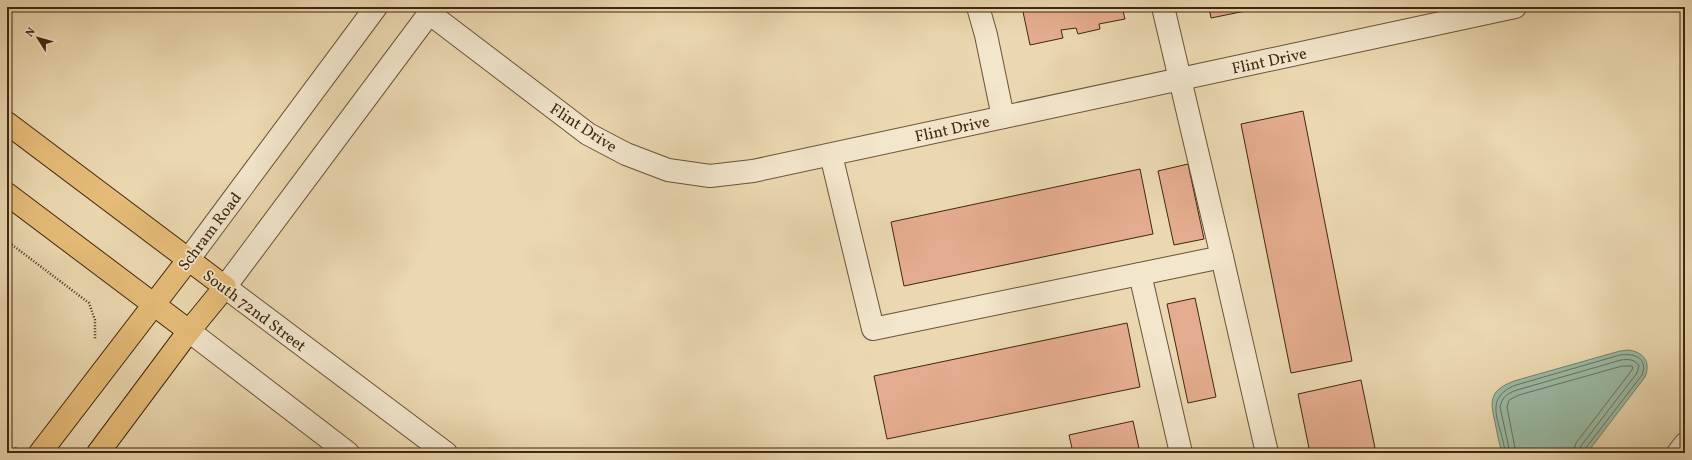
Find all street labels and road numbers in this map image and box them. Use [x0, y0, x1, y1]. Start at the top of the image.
street label: Flint Drive [1230, 43, 1309, 81]
street label: Flint Drive [545, 99, 621, 159]
street label: Flint Drive [913, 111, 992, 149]
street label: Schram Road [174, 188, 247, 276]
street label: South 72nd Street [197, 265, 310, 358]

